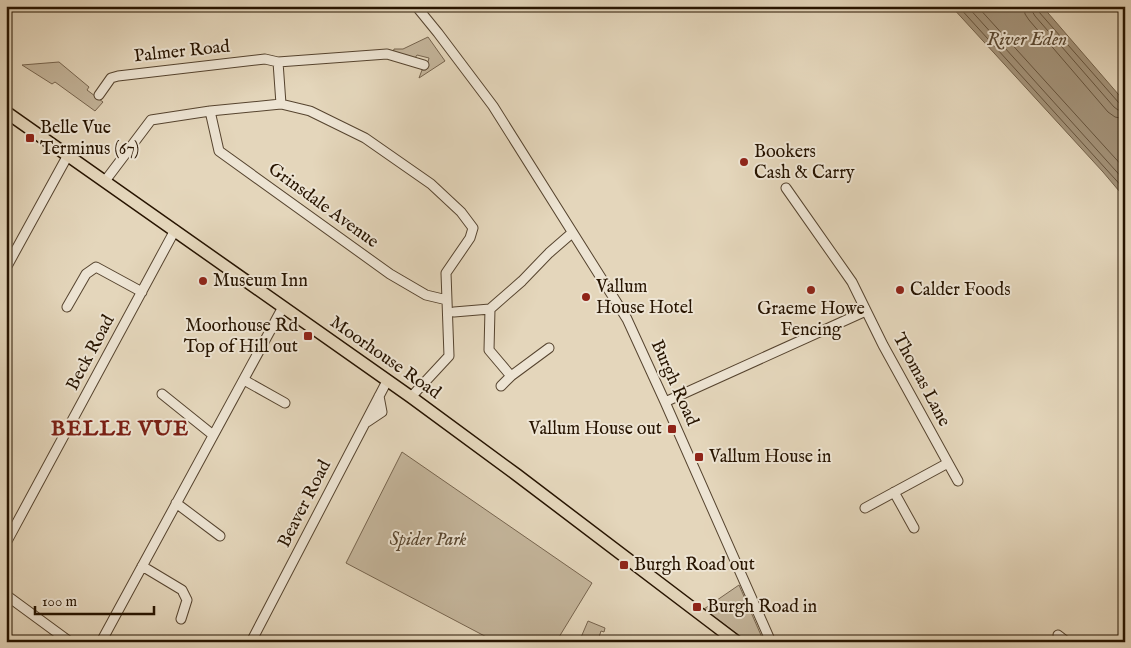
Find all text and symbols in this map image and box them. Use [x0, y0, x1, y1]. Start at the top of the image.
water label: River Eden [987, 28, 1067, 52]
street label: Palmer Road [133, 35, 232, 68]
place label: Belle Vue Terminus (67) [40, 117, 139, 161]
marker: Belle Vue Terminus (67) [24, 132, 36, 144]
place label: Bookers Cash & Carry [754, 141, 855, 185]
marker: Bookers Cash & Carry [738, 156, 750, 168]
street label: Grinsdale Avenue [263, 158, 383, 254]
place label: Museum Inn [213, 270, 308, 293]
marker: Museum Inn [197, 275, 209, 287]
place label: Vallum House Hotel [595, 276, 693, 320]
place label: Calder Foods [910, 279, 1011, 302]
marker: Graeme Howe Fencing [805, 284, 817, 296]
marker: Calder Foods [894, 284, 906, 296]
marker: Vallum House Hotel [580, 291, 592, 303]
place label: Graeme Howe Fencing [757, 298, 865, 342]
street label: Beck Road [62, 311, 121, 395]
street label: Moorhouse Road [325, 311, 445, 405]
place label: Moorhouse Rd Top of Hill out [184, 315, 298, 359]
street label: Thomas Lane [887, 329, 955, 431]
marker: Moorhouse Rd Top of Hill out [302, 330, 314, 342]
street label: Burgh Road [645, 336, 703, 430]
district label: BELLE VUE [51, 415, 189, 443]
place label: Vallum House out [528, 418, 662, 441]
marker: Vallum House out [666, 423, 678, 435]
place label: Vallum House in [708, 446, 832, 469]
marker: Vallum House in [693, 451, 705, 463]
street label: Beaver Road [273, 456, 337, 552]
park label: Spider Park [389, 529, 467, 552]
place label: Burgh Road out [634, 554, 755, 577]
marker: Burgh Road out [618, 559, 630, 571]
scale bar [35, 583, 154, 615]
text: 100 m [42, 592, 78, 611]
place label: Burgh Road in [707, 596, 818, 619]
marker: Burgh Road in [691, 601, 703, 613]

